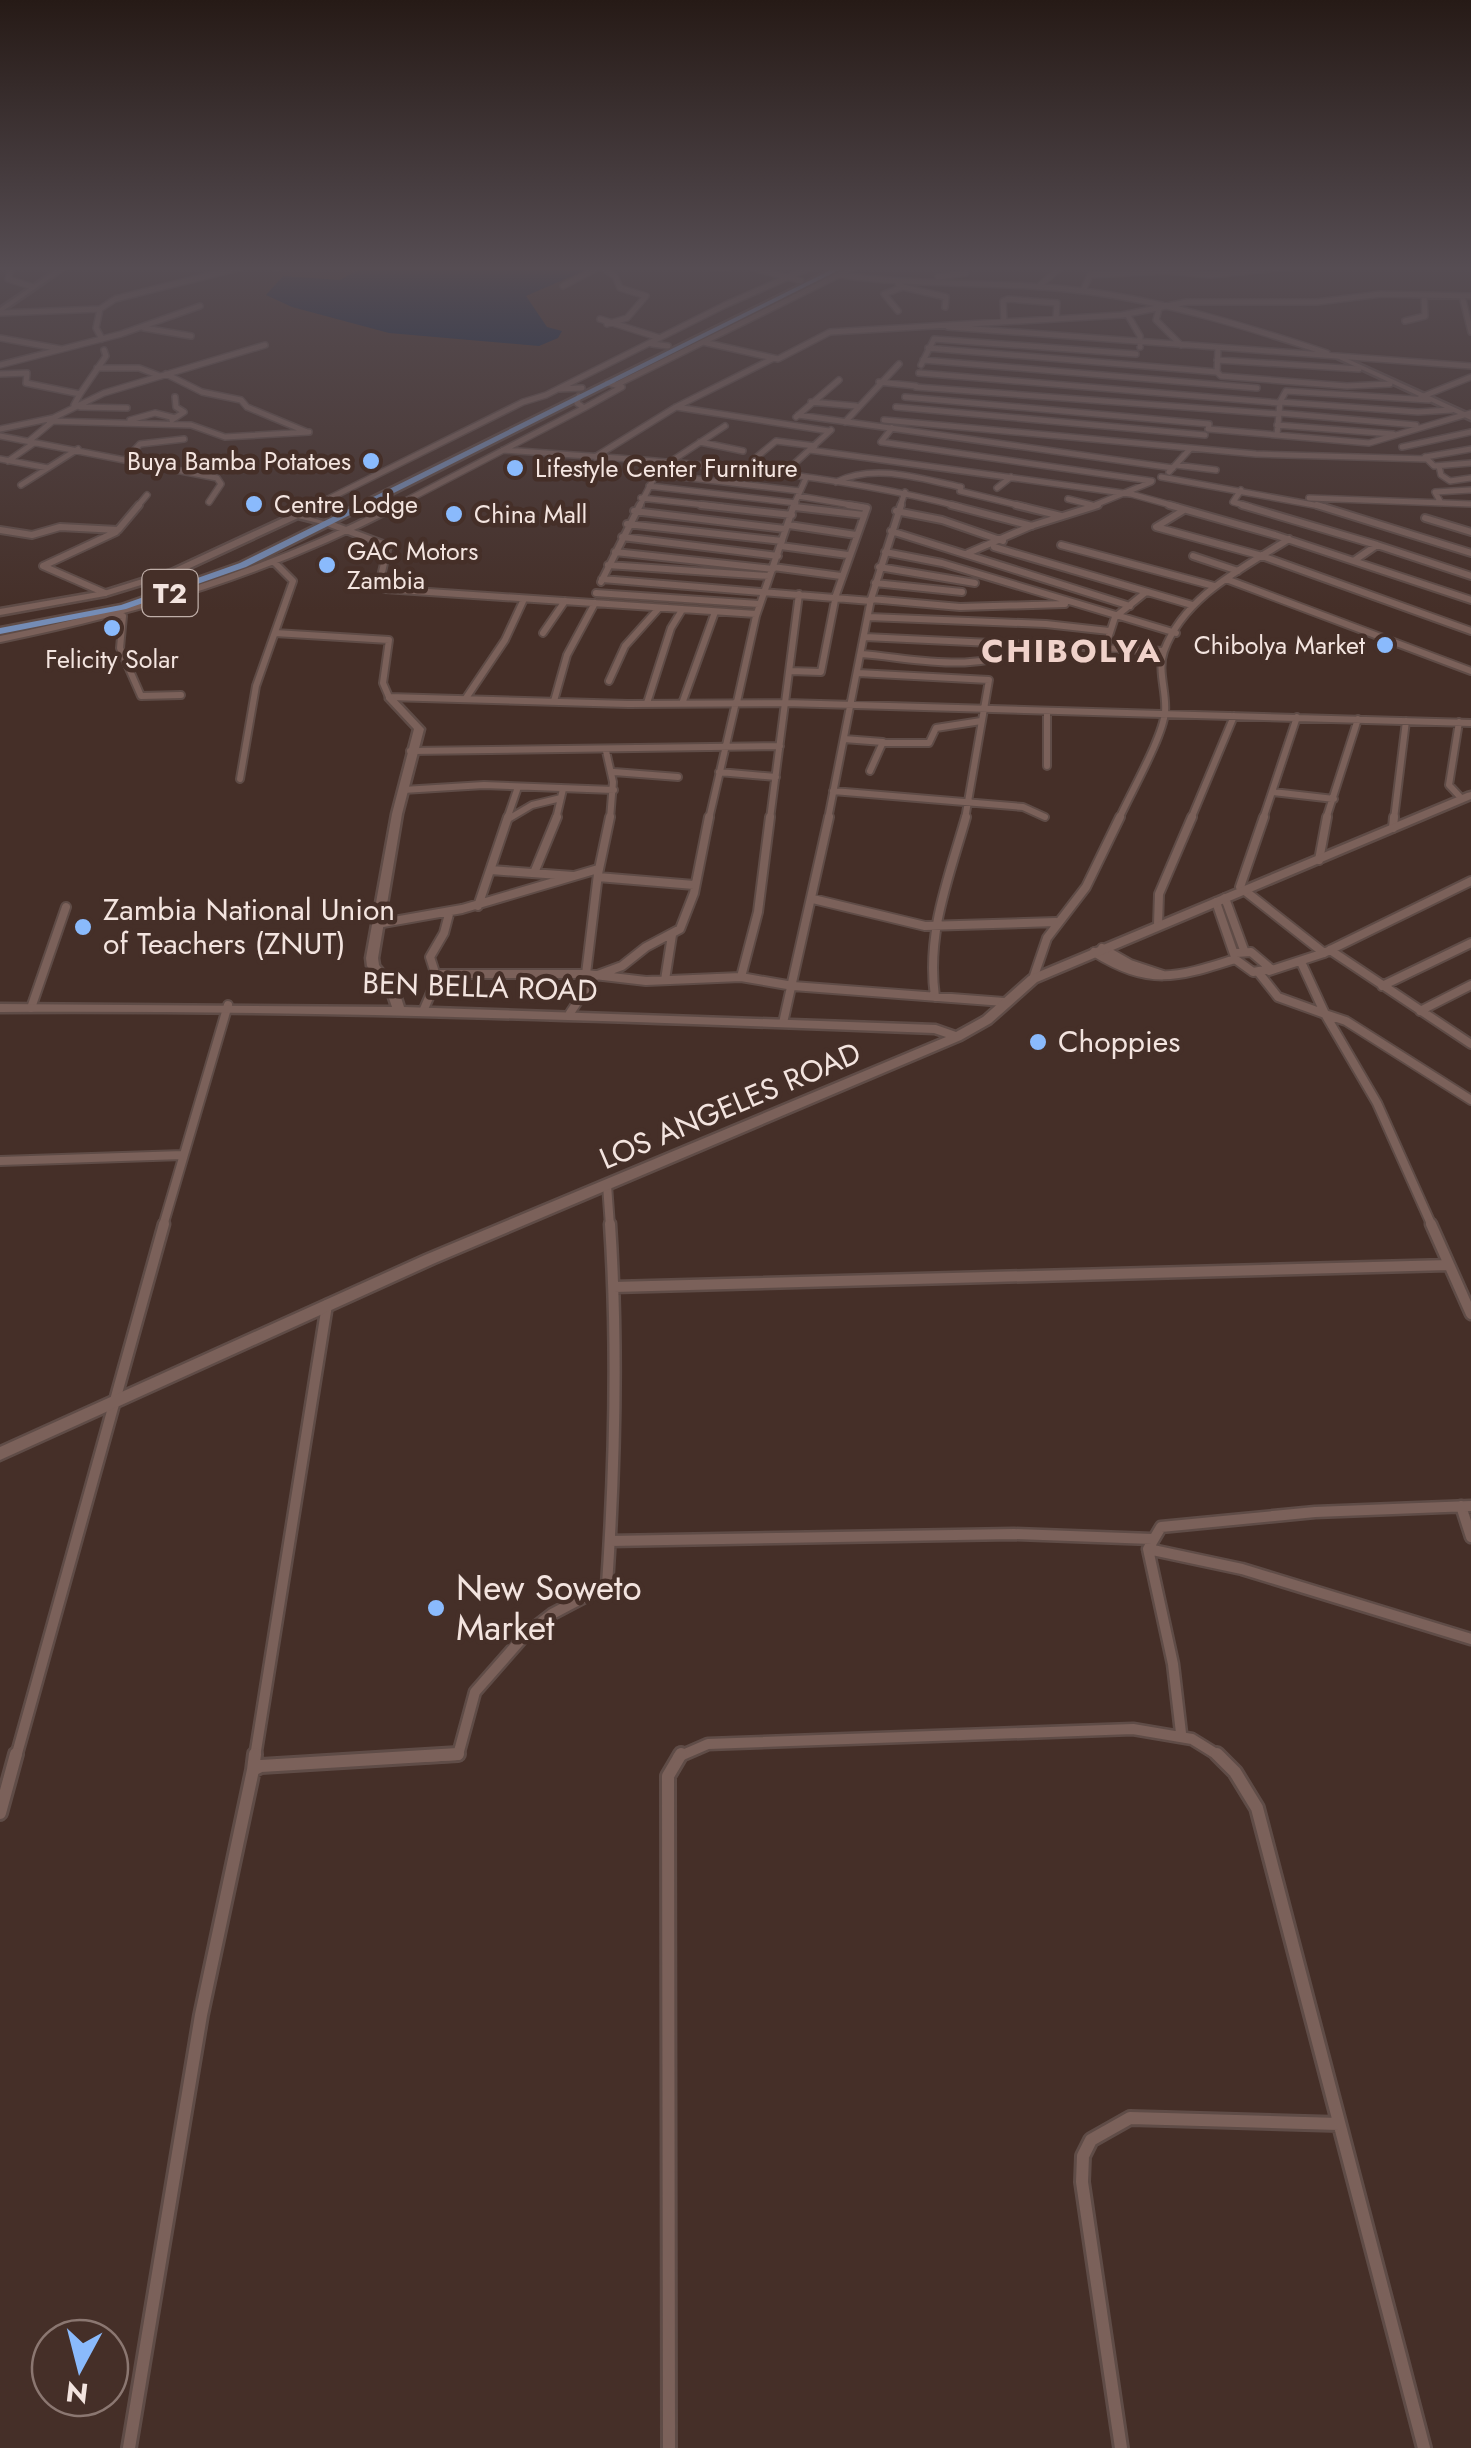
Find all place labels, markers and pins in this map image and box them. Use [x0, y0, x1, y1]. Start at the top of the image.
place label: Buya Bamba Potatoes [127, 443, 351, 479]
marker: Buya Bamba Potatoes [360, 450, 382, 472]
place label: Lifestyle Center Furniture [535, 450, 798, 486]
marker: Lifestyle Center Furniture [504, 457, 526, 479]
place label: Centre Lodge [274, 486, 418, 522]
marker: Centre Lodge [243, 493, 265, 515]
place label: China Mall [474, 496, 587, 532]
marker: China Mall [443, 503, 465, 525]
place label: GAC Motors Zambia [347, 533, 478, 598]
marker: GAC Motors Zambia [316, 554, 338, 576]
marker: Felicity Solar [101, 617, 123, 639]
place label: Chibolya Market [1194, 627, 1365, 663]
marker: Chibolya Market [1374, 634, 1396, 656]
place label: Felicity Solar [45, 641, 179, 677]
place label: Zambia National Union of Teachers (ZNUT) [103, 888, 395, 965]
marker: Zambia National Union of Teachers (ZNUT) [72, 916, 94, 938]
place label: Choppies [1058, 1020, 1180, 1063]
marker: Choppies [1027, 1031, 1049, 1053]
place label: New Soweto Market [456, 1563, 642, 1653]
marker: New Soweto Market [425, 1597, 447, 1619]

